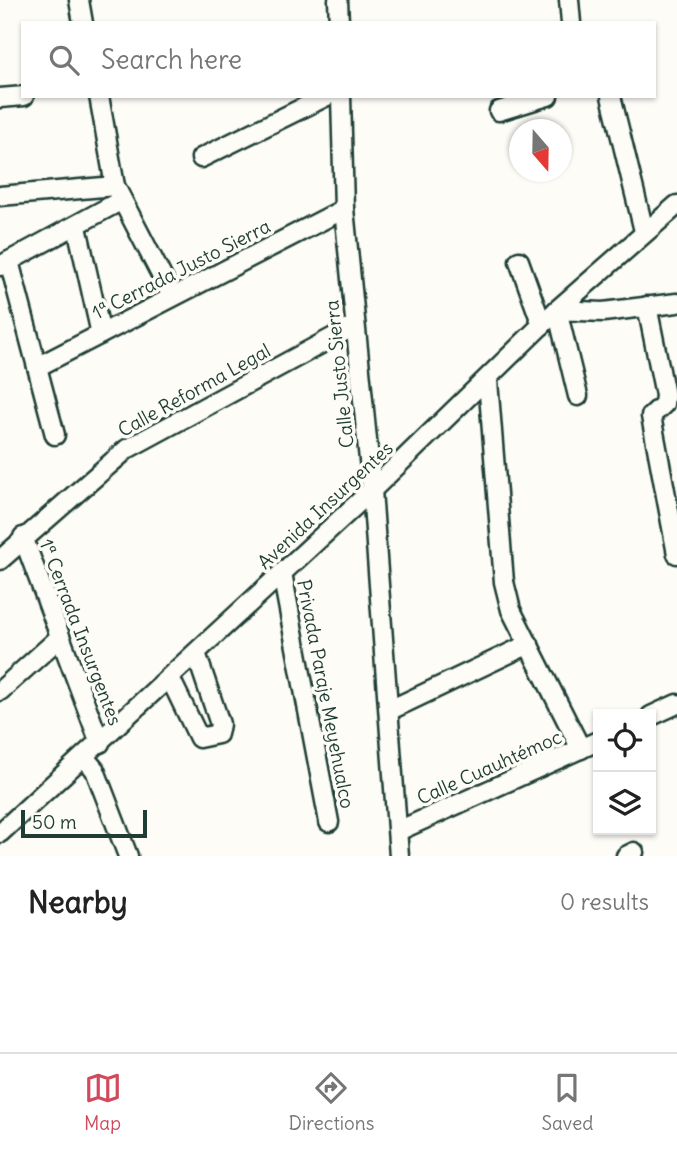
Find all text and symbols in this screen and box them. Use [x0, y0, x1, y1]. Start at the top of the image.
search box [21, 21, 656, 98]
icon: search [45, 41, 83, 79]
text: Search here [101, 43, 242, 76]
north arrow [509, 119, 572, 182]
street label: 1ª Cerrada Justo Sierra [88, 214, 274, 324]
street label: Calle Justo Sierra [319, 299, 359, 449]
street label: Calle Reforma Legal [114, 338, 274, 442]
street label: Avenida Insurgentes [252, 436, 398, 574]
street label: 1ª Cerrada Insurgentes [34, 535, 128, 729]
street label: Privada Paraje Meyehualco [292, 577, 360, 811]
map controls [593, 709, 656, 835]
button: locate [593, 709, 656, 772]
street label: Calle Cuauhtémoc [413, 724, 565, 810]
button: layers [593, 772, 656, 835]
scale bar [21, 807, 147, 839]
text: 50 m [32, 810, 77, 834]
text: Nearby [28, 883, 128, 921]
text: 0 results [560, 887, 649, 916]
tab: Map [84, 1069, 122, 1135]
tab: Directions [289, 1069, 374, 1135]
tab: Saved [541, 1069, 593, 1135]

